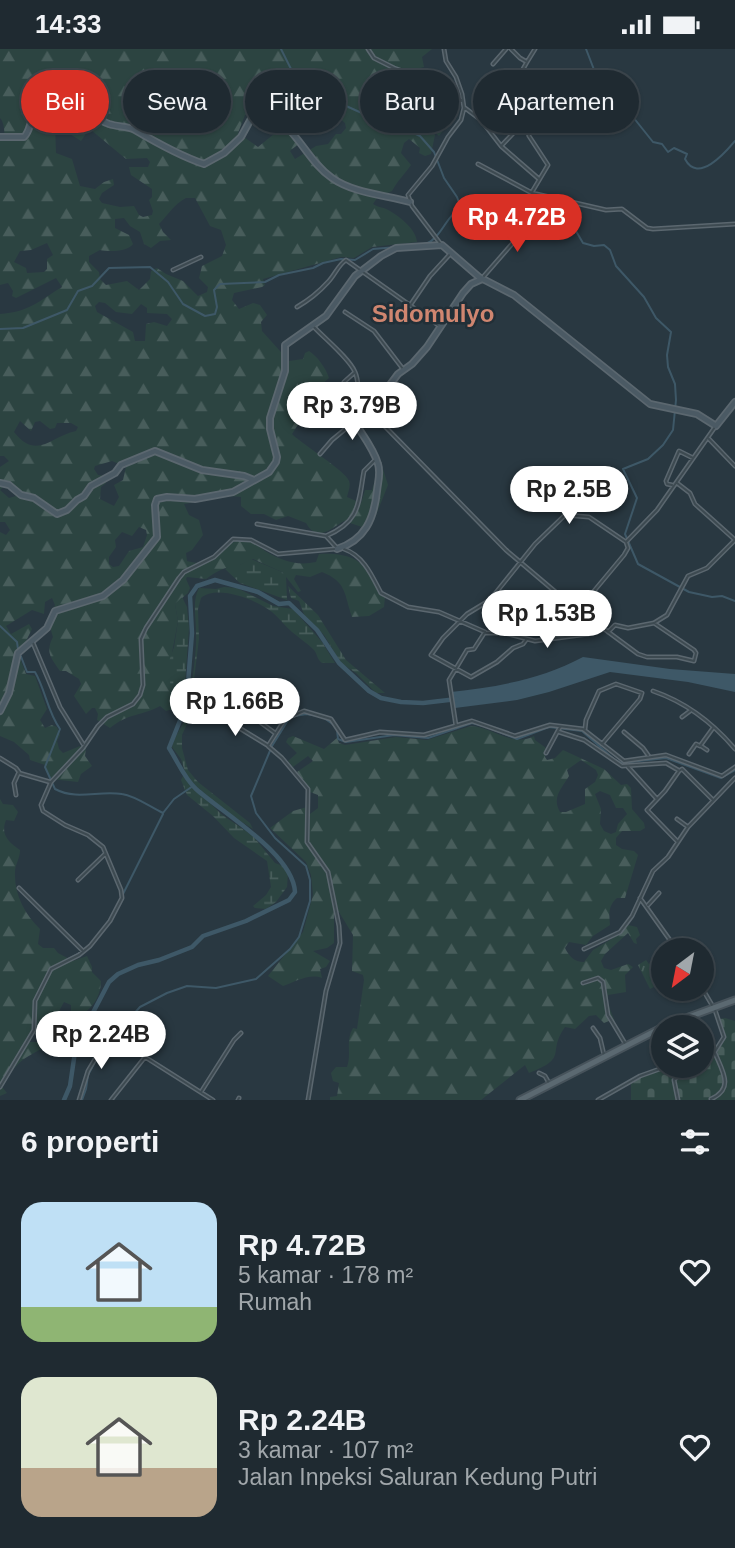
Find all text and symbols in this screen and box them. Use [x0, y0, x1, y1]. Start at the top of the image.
text: 14:33 [35, 9, 102, 39]
chip: Beli [21, 70, 109, 133]
chip: Sewa [123, 70, 231, 133]
chip: Filter [245, 70, 346, 133]
chip: Baru [360, 70, 459, 133]
chip: Apartemen [473, 70, 639, 133]
pin: Rp 4.72B [445, 195, 589, 254]
text: Rp 4.72B [468, 204, 566, 230]
district label: Sidomulyo [372, 300, 494, 327]
pin: Rp 3.79B [280, 383, 424, 442]
text: Rp 3.79B [303, 392, 401, 418]
pin: Rp 2.5B [504, 467, 634, 526]
text: Rp 2.5B [526, 476, 612, 502]
pin: Rp 1.53B [475, 591, 619, 650]
text: Rp 1.53B [498, 600, 596, 626]
pin: Rp 1.66B [163, 679, 307, 738]
text: Rp 1.66B [186, 688, 284, 714]
north arrow [651, 938, 714, 1001]
map controls [651, 938, 714, 1078]
pin: Rp 2.24B [29, 1011, 173, 1071]
button: layers [651, 1015, 714, 1078]
text: Rp 2.24B [52, 1021, 150, 1047]
icon: filters [676, 1123, 714, 1161]
text: 6 properti [21, 1125, 159, 1158]
text: Rp 4.72B [238, 1228, 366, 1261]
icon: home [77, 1230, 161, 1314]
icon: heart [676, 1253, 714, 1291]
text: 5 kamar · 178 m² [238, 1262, 413, 1288]
text: Rumah [238, 1289, 312, 1315]
text: Rp 2.24B [238, 1403, 366, 1436]
icon: home [77, 1405, 161, 1489]
icon: heart [676, 1428, 714, 1466]
text: 3 kamar · 107 m² [238, 1437, 413, 1463]
text: Jalan Inpeksi Saluran Kedung Putri [238, 1464, 597, 1490]

